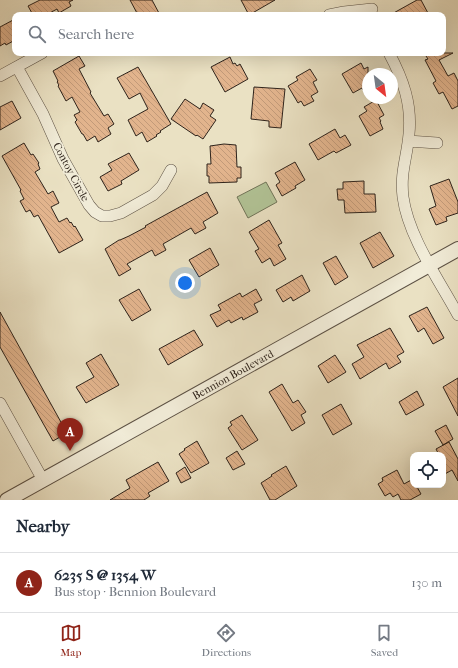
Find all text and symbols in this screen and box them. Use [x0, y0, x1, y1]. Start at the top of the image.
search box [12, 12, 446, 56]
icon: search [26, 23, 48, 45]
text: Search here [58, 25, 134, 43]
north arrow [362, 68, 398, 104]
street label: Contoy Circle [50, 140, 92, 204]
your location [175, 273, 195, 293]
street label: Bennion Boulevard [190, 347, 277, 403]
pin: A [57, 418, 83, 451]
map controls [410, 452, 446, 488]
button: locate [410, 452, 446, 488]
text: Nearby [16, 516, 70, 536]
text: 6235 S @ 1354 W [54, 566, 156, 584]
text: A [25, 575, 33, 590]
text: 130 m [411, 575, 442, 590]
text: Bus stop · Bennion Boulevard [54, 584, 216, 599]
tab: Map [60, 622, 82, 659]
tab: Directions [202, 622, 251, 659]
tab: Saved [371, 622, 398, 659]

